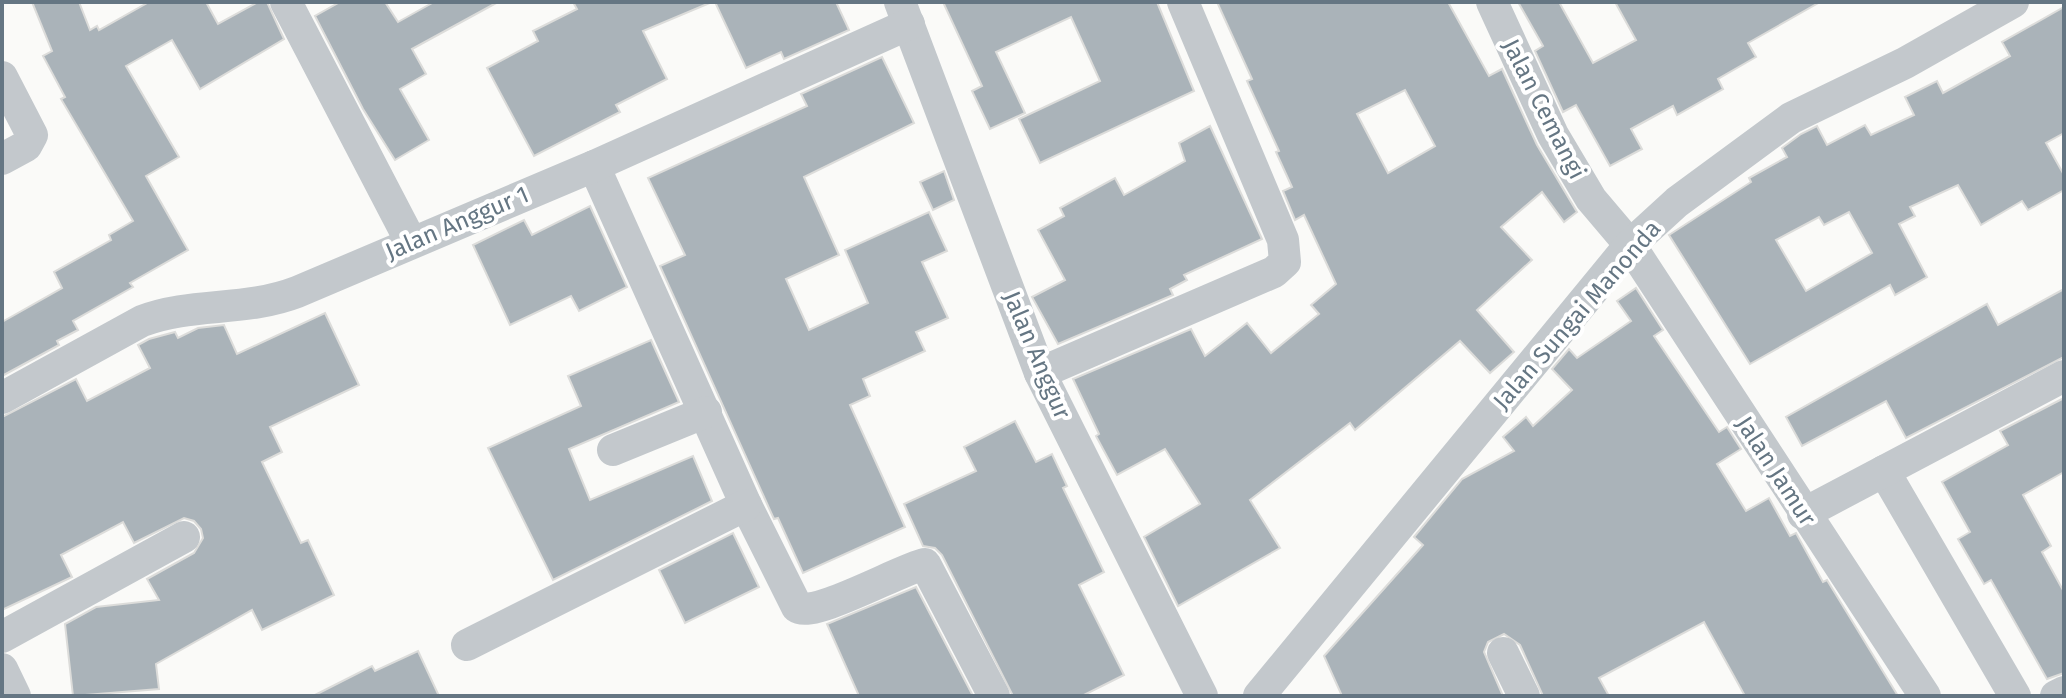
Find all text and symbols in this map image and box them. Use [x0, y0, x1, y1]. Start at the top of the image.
street label: Jalan Cemangi [1497, 34, 1591, 184]
street label: Jalan Anggur 1 [381, 180, 533, 266]
street label: Jalan Sungai Manonda [1487, 215, 1667, 415]
street label: Jalan Anggur [997, 287, 1077, 424]
street label: Jalan Jamur [1730, 411, 1822, 532]

